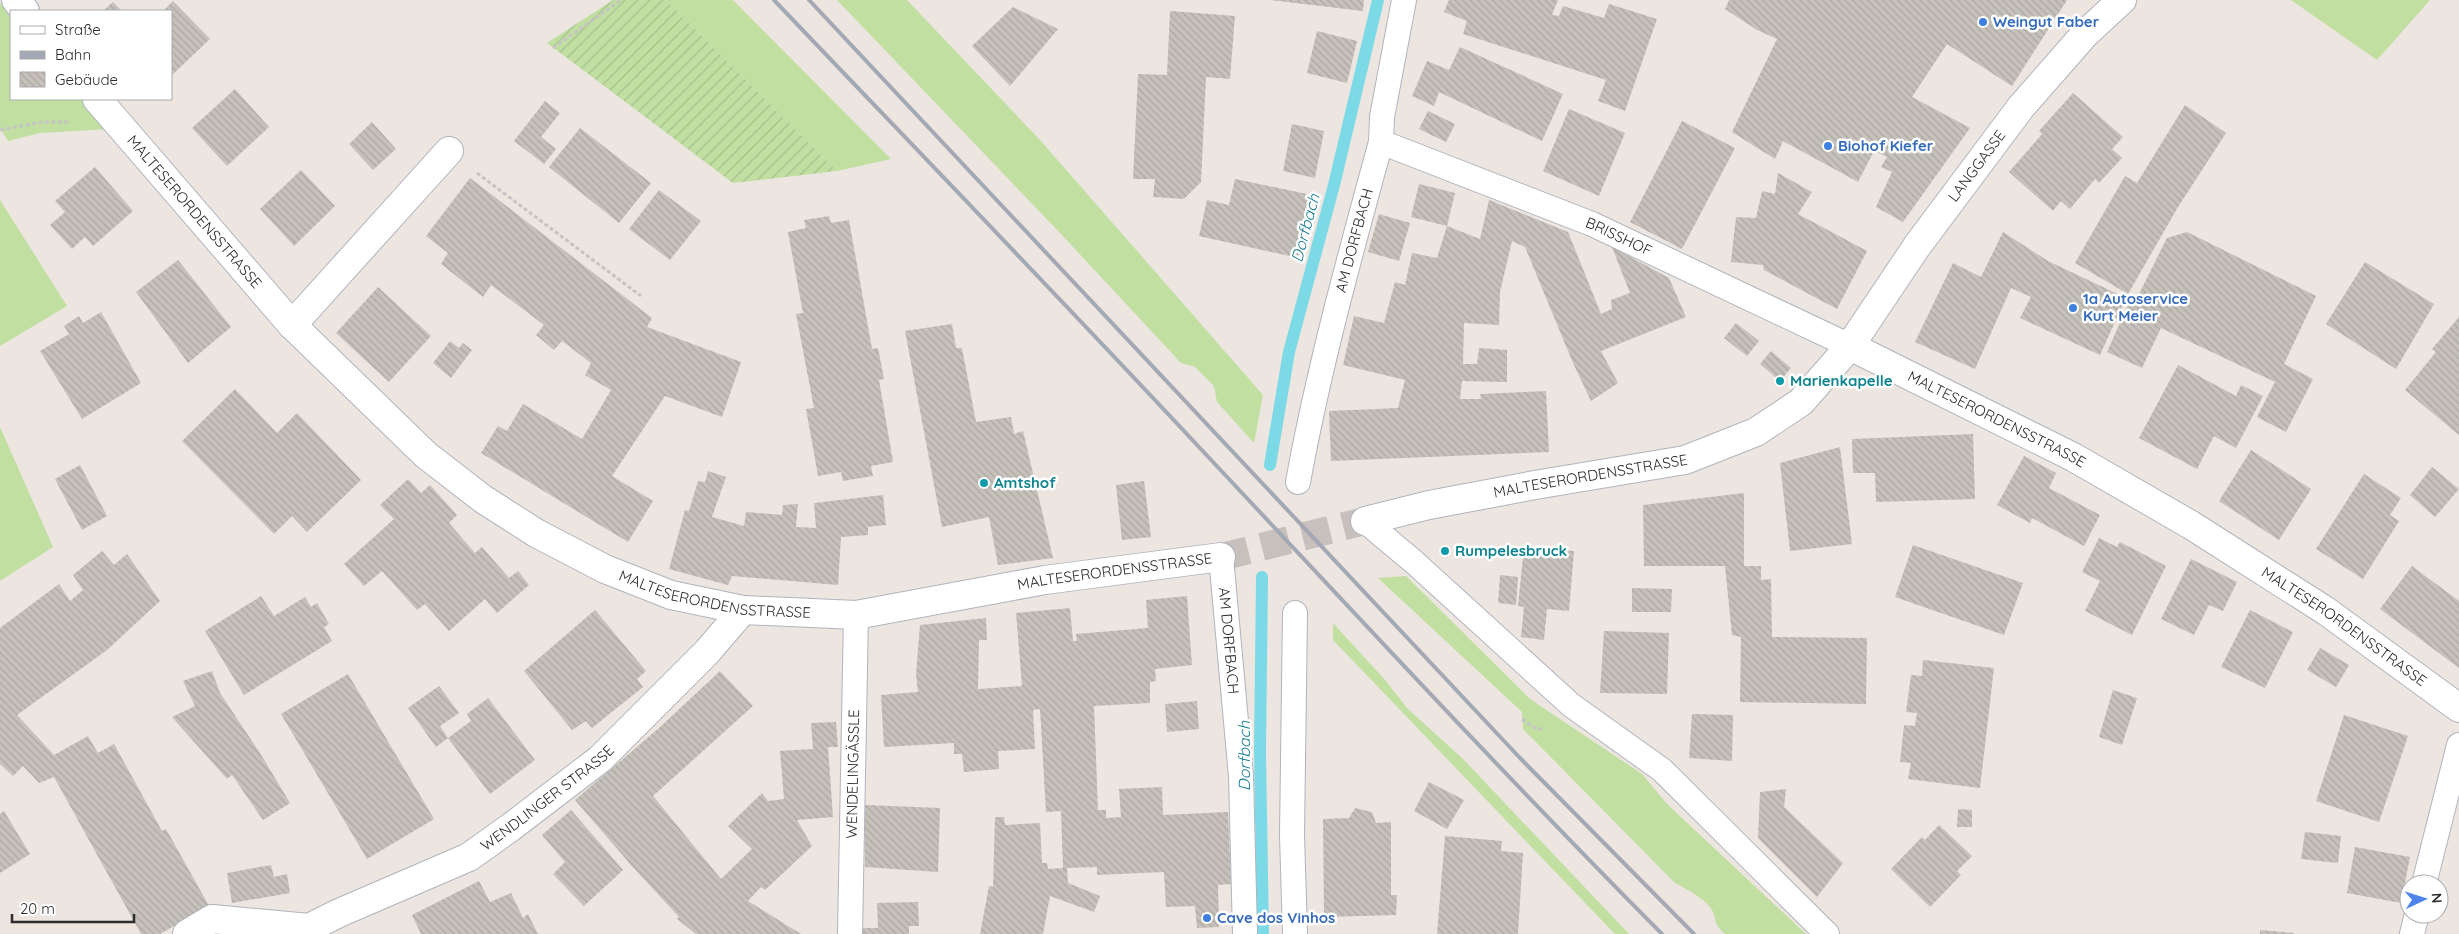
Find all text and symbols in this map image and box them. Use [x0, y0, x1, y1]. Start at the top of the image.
legend [10, 10, 172, 100]
place label: Weingut Faber [1993, 12, 2100, 31]
marker: Weingut Faber [1977, 16, 1989, 28]
text: Straße [55, 20, 101, 39]
text: Bahn [55, 45, 91, 64]
text: Gebäude [55, 70, 118, 89]
street label: LANGGASSE [1943, 126, 2009, 205]
street label: MALTESERORDENSSTRASSE [123, 131, 266, 292]
place label: Biohof Kiefer [1838, 136, 1934, 155]
marker: Biohof Kiefer [1822, 140, 1834, 152]
street label: AM DORFBACH [1331, 186, 1377, 295]
water label: Dorfbach [1286, 191, 1324, 264]
street label: BRISSHOF [1583, 213, 1655, 260]
place label: 1a Autoservice Kurt Meier [2083, 289, 2188, 325]
marker: 1a Autoservice Kurt Meier [2067, 302, 2079, 314]
street label: MALTESERORDENSSTRASSE [1905, 366, 2089, 471]
place label: Marienkapelle [1790, 371, 1893, 390]
marker: Marienkapelle [1774, 375, 1786, 387]
street label: MALTESERORDENSSTRASSE [1492, 450, 1689, 502]
place label: Amtshof [994, 473, 1056, 492]
marker: Amtshof [978, 477, 990, 489]
place label: Rumpelesbruck [1455, 541, 1567, 560]
marker: Rumpelesbruck [1439, 545, 1451, 557]
street label: MALTESERORDENSSTRASSE [1016, 548, 1213, 594]
street label: MALTESERORDENSSTRASSE [2258, 562, 2430, 690]
street label: MALTESERORDENSSTRASSE [616, 565, 811, 622]
street label: AM DORFBACH [1215, 586, 1243, 695]
street label: WENDELINGÄSSLE [842, 709, 863, 839]
water label: Dorfbach [1234, 720, 1254, 791]
street label: WENDLINGER STRASSE [477, 741, 618, 855]
north arrow [2399, 874, 2449, 924]
scale bar [12, 892, 135, 924]
text: N [2428, 892, 2446, 904]
text: 20 m [20, 899, 55, 918]
place label: Cave dos Vinhos [1217, 908, 1335, 927]
marker: Cave dos Vinhos [1201, 912, 1213, 924]

